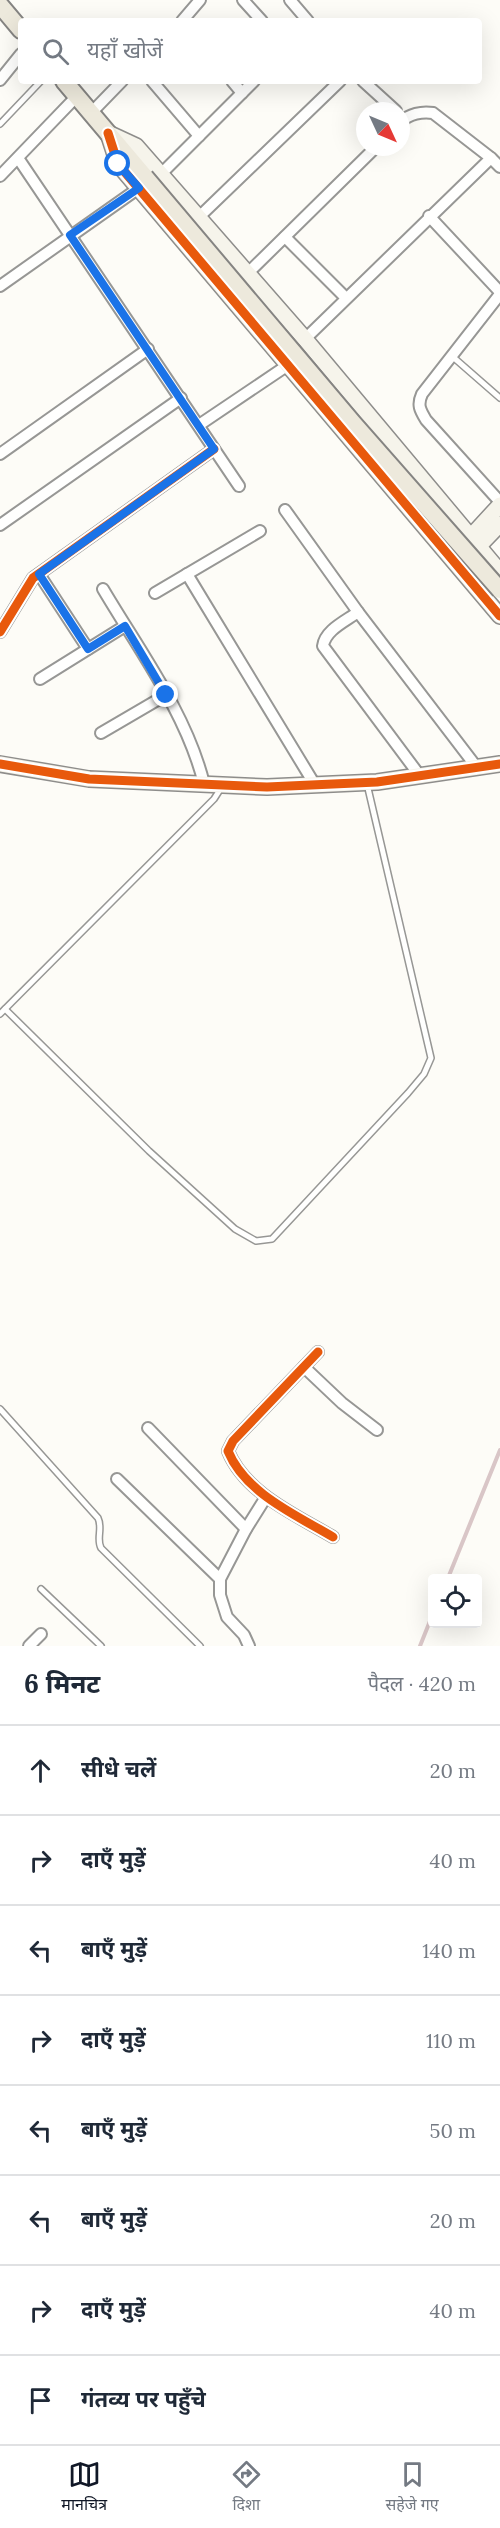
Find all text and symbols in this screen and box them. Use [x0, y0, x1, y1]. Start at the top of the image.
search box [18, 18, 482, 84]
icon: search [39, 35, 72, 68]
text: यहाँ खोजें [87, 36, 163, 64]
north arrow [356, 102, 410, 156]
route start [104, 150, 130, 176]
route end [152, 681, 178, 707]
map controls [428, 1574, 482, 1628]
button: locate [428, 1574, 482, 1628]
text: 6 मिनट [24, 1667, 100, 1700]
text: पैदल · 420 m [368, 1671, 476, 1696]
icon: ahead [24, 1754, 57, 1787]
text: सीधे चलें [81, 1755, 156, 1783]
text: 20 m [430, 1758, 476, 1783]
icon: right [24, 1844, 57, 1877]
text: दाएँ मुड़ें [81, 1845, 146, 1873]
text: 40 m [430, 1848, 476, 1873]
icon: left [24, 1934, 57, 1967]
text: बाएँ मुड़ें [81, 1935, 147, 1963]
text: 140 m [422, 1938, 476, 1963]
icon: right [24, 2024, 57, 2057]
text: दाएँ मुड़ें [81, 2025, 146, 2053]
text: 110 m [426, 2028, 476, 2053]
icon: left [24, 2114, 57, 2147]
text: बाएँ मुड़ें [81, 2115, 147, 2143]
text: 50 m [430, 2118, 476, 2143]
icon: left [24, 2204, 57, 2237]
text: बाएँ मुड़ें [81, 2205, 147, 2233]
text: 20 m [430, 2208, 476, 2233]
icon: right [24, 2294, 57, 2327]
text: दाएँ मुड़ें [81, 2295, 146, 2323]
text: 40 m [430, 2298, 476, 2323]
icon: arrive [24, 2384, 57, 2417]
text: गंतव्य पर पहुँचे [81, 2385, 206, 2413]
tab: मानचित्र [61, 2458, 107, 2517]
tab: दिशा [230, 2458, 263, 2517]
tab: सहेजे गए [385, 2458, 439, 2517]

